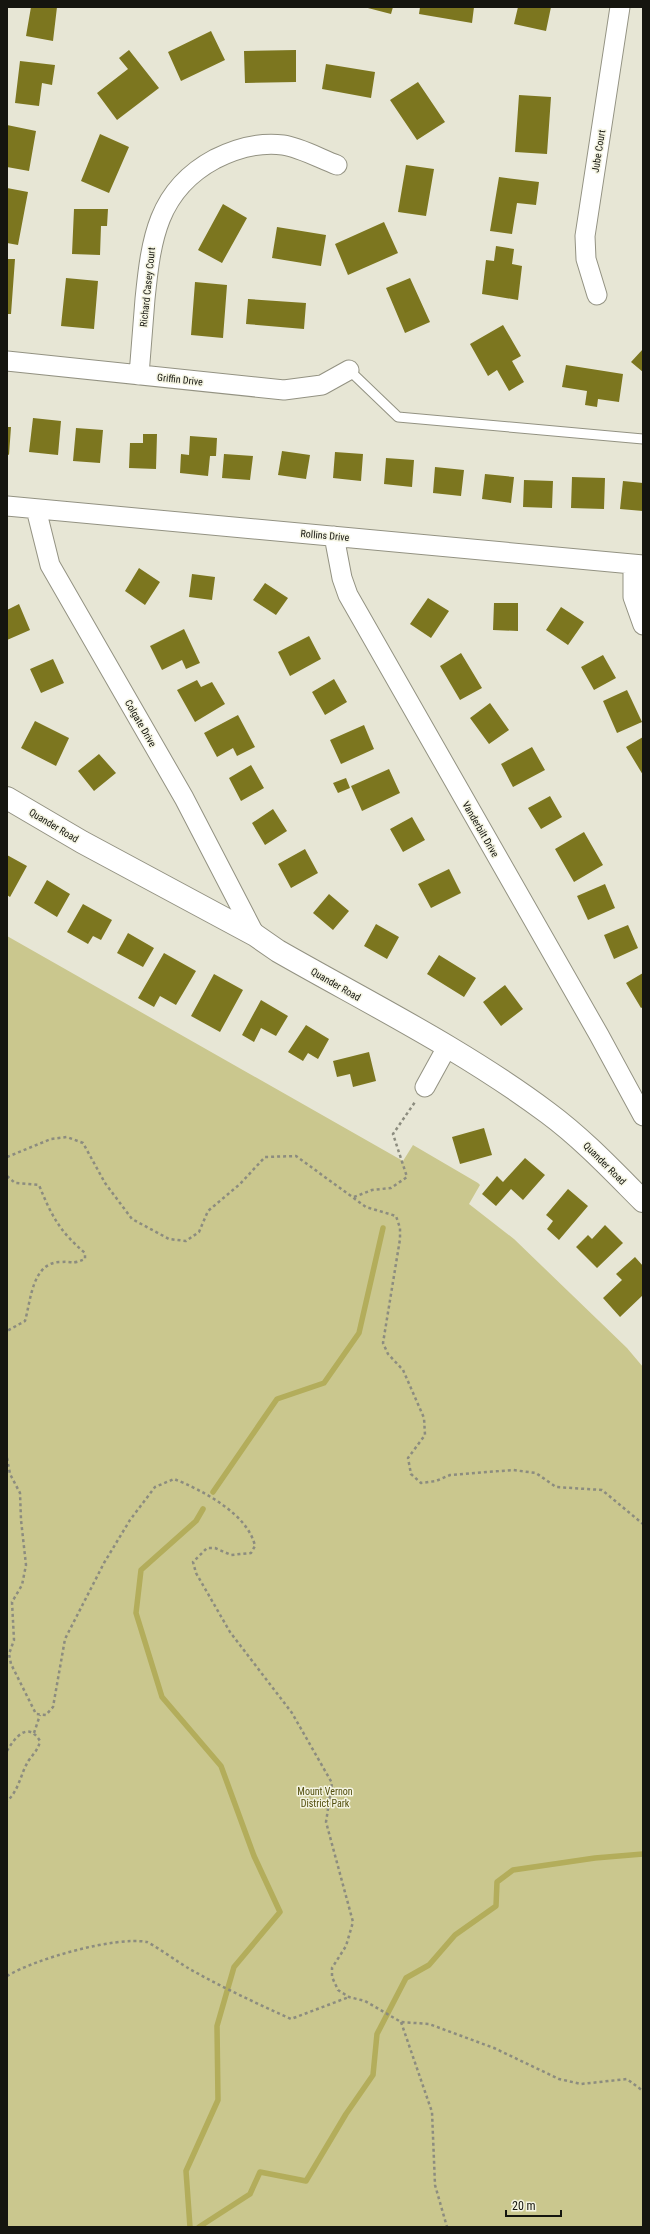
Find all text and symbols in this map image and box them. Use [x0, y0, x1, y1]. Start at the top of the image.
street label: Jube Court [590, 129, 607, 173]
street label: Richard Casey Court [138, 247, 157, 327]
street label: Griffin Drive [157, 372, 204, 387]
street label: Rollins Drive [300, 528, 350, 543]
street label: Colgate Drive [123, 698, 159, 749]
street label: Vanderbilt Drive [460, 799, 501, 859]
street label: Quander Road [27, 806, 80, 844]
street label: Quander Road [309, 966, 363, 1003]
street label: Quander Road [581, 1140, 628, 1187]
park label: Mount Vernon District Park [297, 1786, 353, 1809]
scale bar [506, 2192, 561, 2218]
text: 20 m [512, 2199, 536, 2213]

